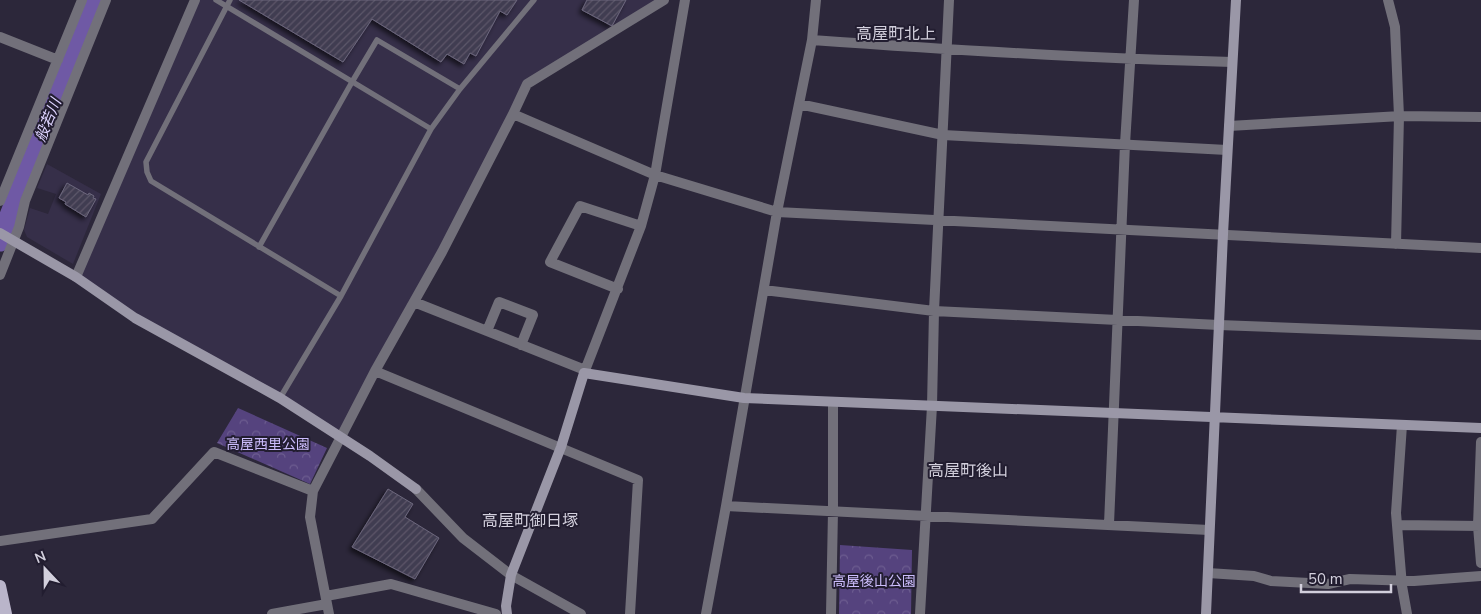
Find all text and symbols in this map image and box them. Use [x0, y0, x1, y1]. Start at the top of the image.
district label: 高屋町北上 [856, 23, 936, 45]
water label: 般若川 [30, 94, 66, 145]
park label: 高屋西里公園 [226, 435, 310, 454]
district label: 高屋町後山 [928, 460, 1008, 482]
district label: 高屋町御日塚 [482, 510, 578, 532]
north arrow [20, 544, 70, 594]
text: N [32, 547, 49, 568]
scale bar [1301, 562, 1391, 594]
text: 50 m [1308, 569, 1343, 589]
park label: 高屋後山公園 [832, 572, 916, 591]

